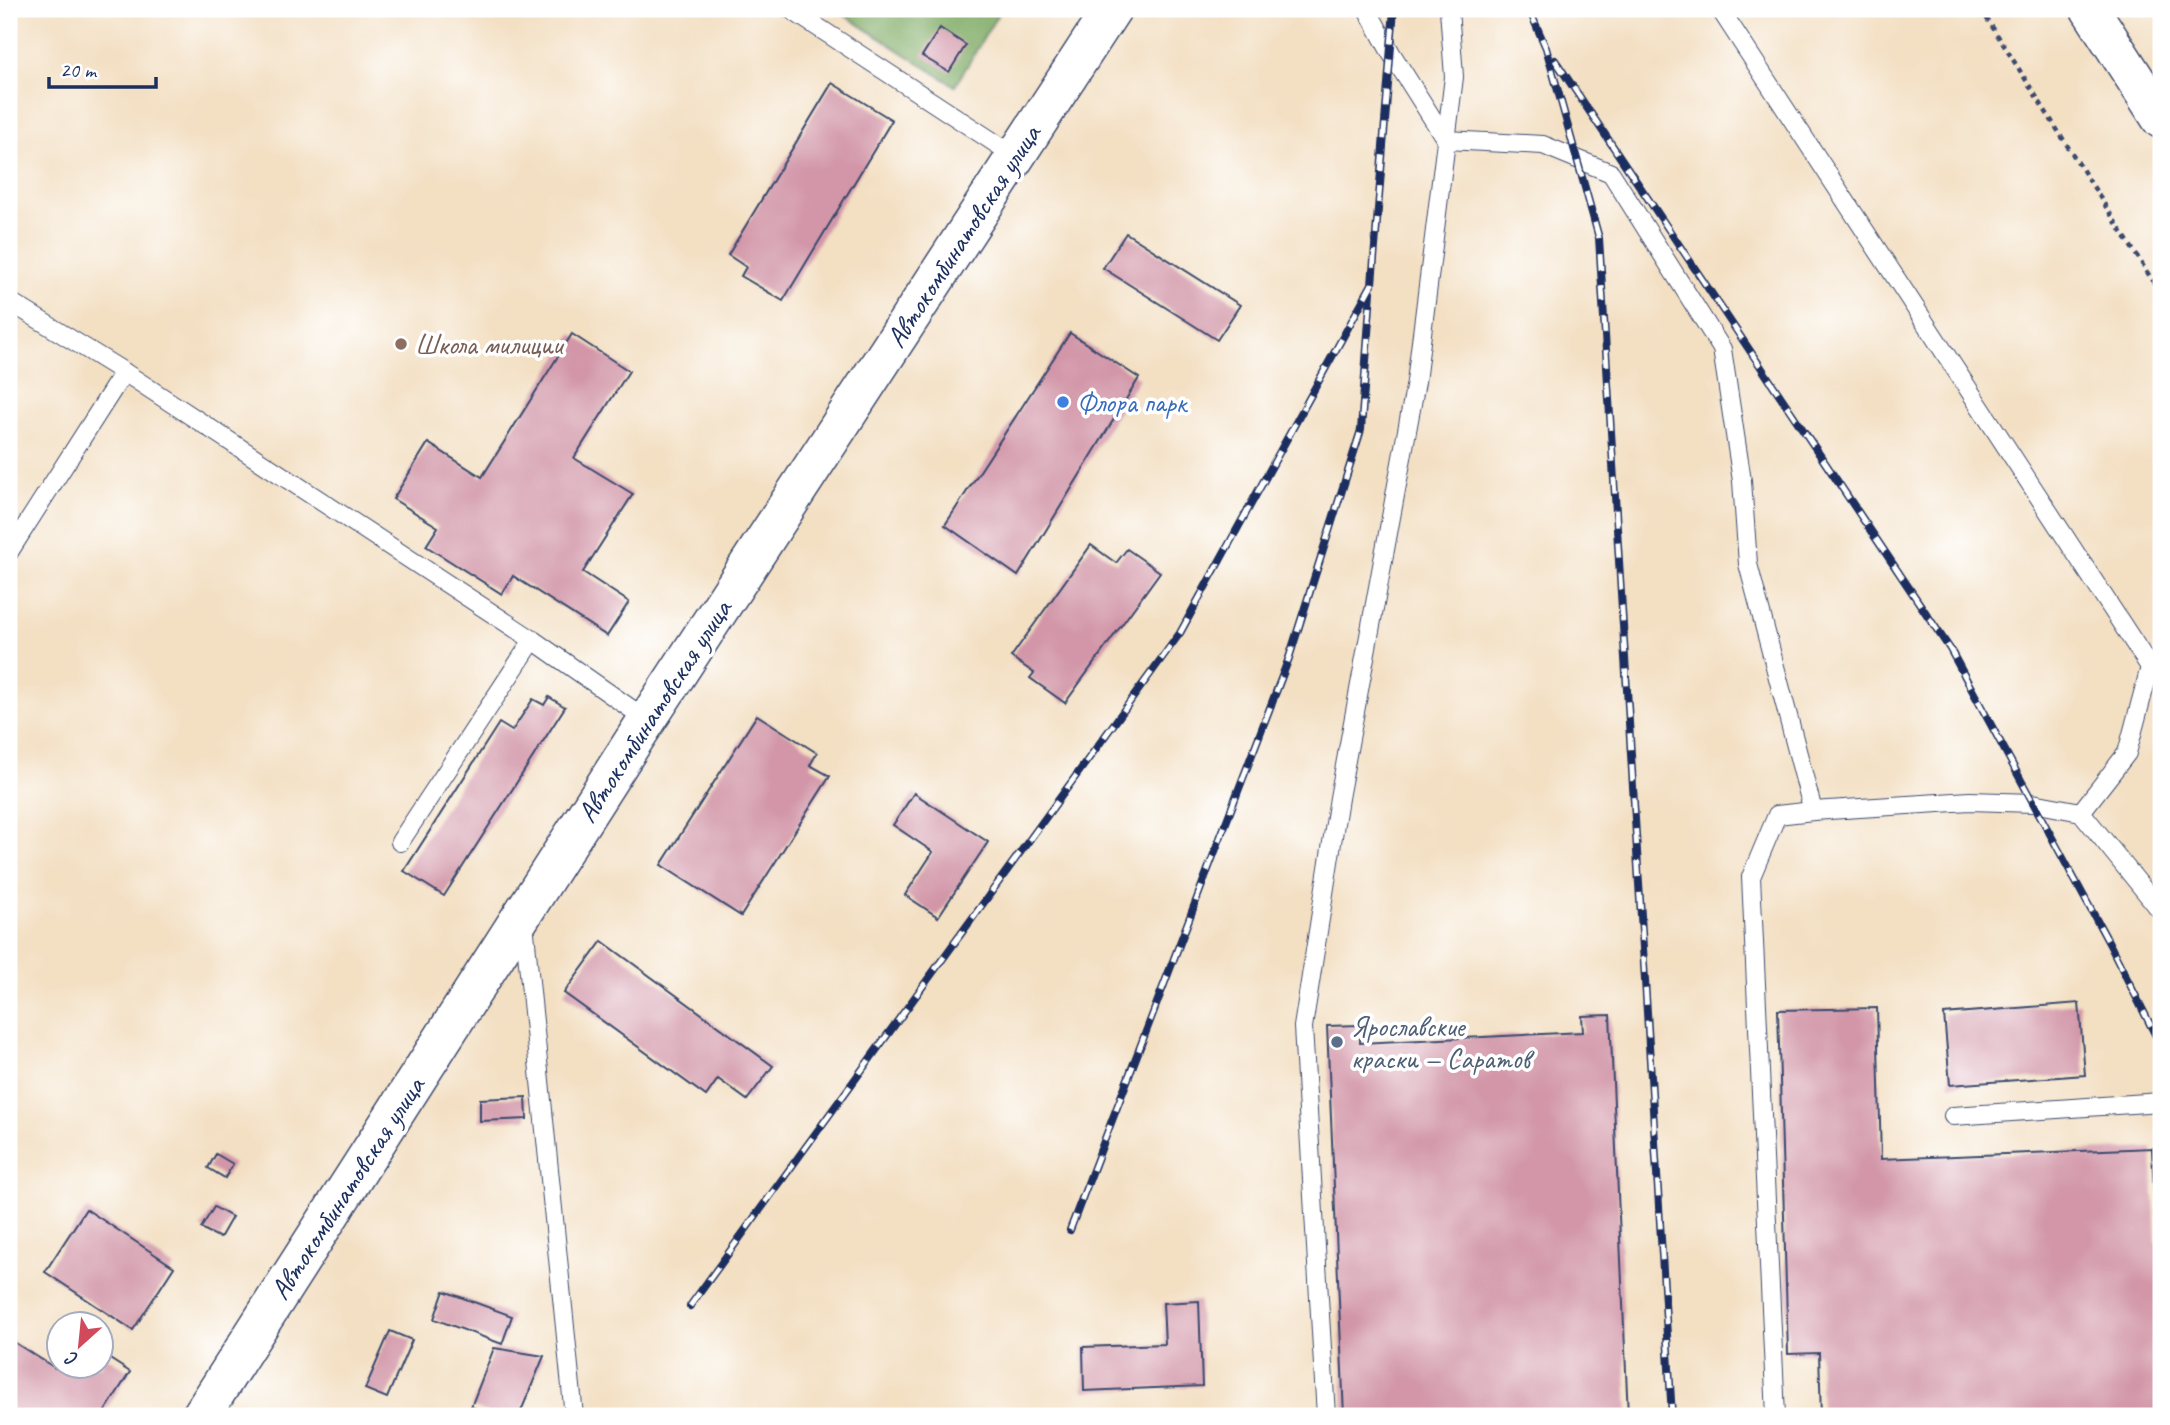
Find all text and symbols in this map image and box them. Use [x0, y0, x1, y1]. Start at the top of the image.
scale bar [49, 46, 156, 90]
text: 20 m [60, 57, 98, 83]
street label: Автокомбинатовская улица [878, 117, 1049, 354]
place label: Школа милиции [415, 327, 565, 362]
marker: Школа милиции [393, 336, 409, 352]
place label: Флора парк [1077, 385, 1189, 420]
marker: Флора парк [1055, 394, 1071, 410]
street label: Автокомбинатовская улица [569, 592, 740, 829]
place label: Ярославские краски — Саратов [1351, 1009, 1535, 1076]
marker: Ярославские краски — Саратов [1329, 1034, 1345, 1050]
street label: Автокомбинатовская улица [262, 1069, 433, 1306]
north arrow [46, 1310, 116, 1380]
text: С [61, 1345, 82, 1372]

